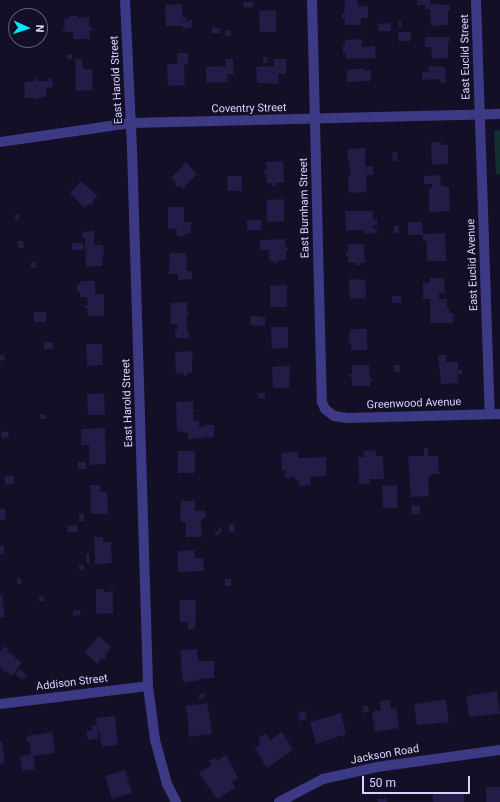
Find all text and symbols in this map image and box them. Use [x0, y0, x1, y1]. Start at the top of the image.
north arrow [8, 8, 48, 48]
street label: East Euclid Street [459, 14, 473, 100]
text: N [33, 24, 46, 33]
street label: East Harold Street [108, 35, 126, 125]
street label: Coventry Street [211, 102, 287, 116]
street label: East Burnham Street [298, 158, 312, 258]
street label: East Euclid Avenue [465, 219, 481, 311]
street label: East Harold Street [120, 359, 136, 447]
street label: Greenwood Avenue [367, 396, 461, 412]
street label: Addison Street [35, 672, 109, 694]
street label: Jackson Road [350, 742, 420, 768]
scale bar [364, 768, 472, 794]
text: 50 m [369, 776, 396, 790]

